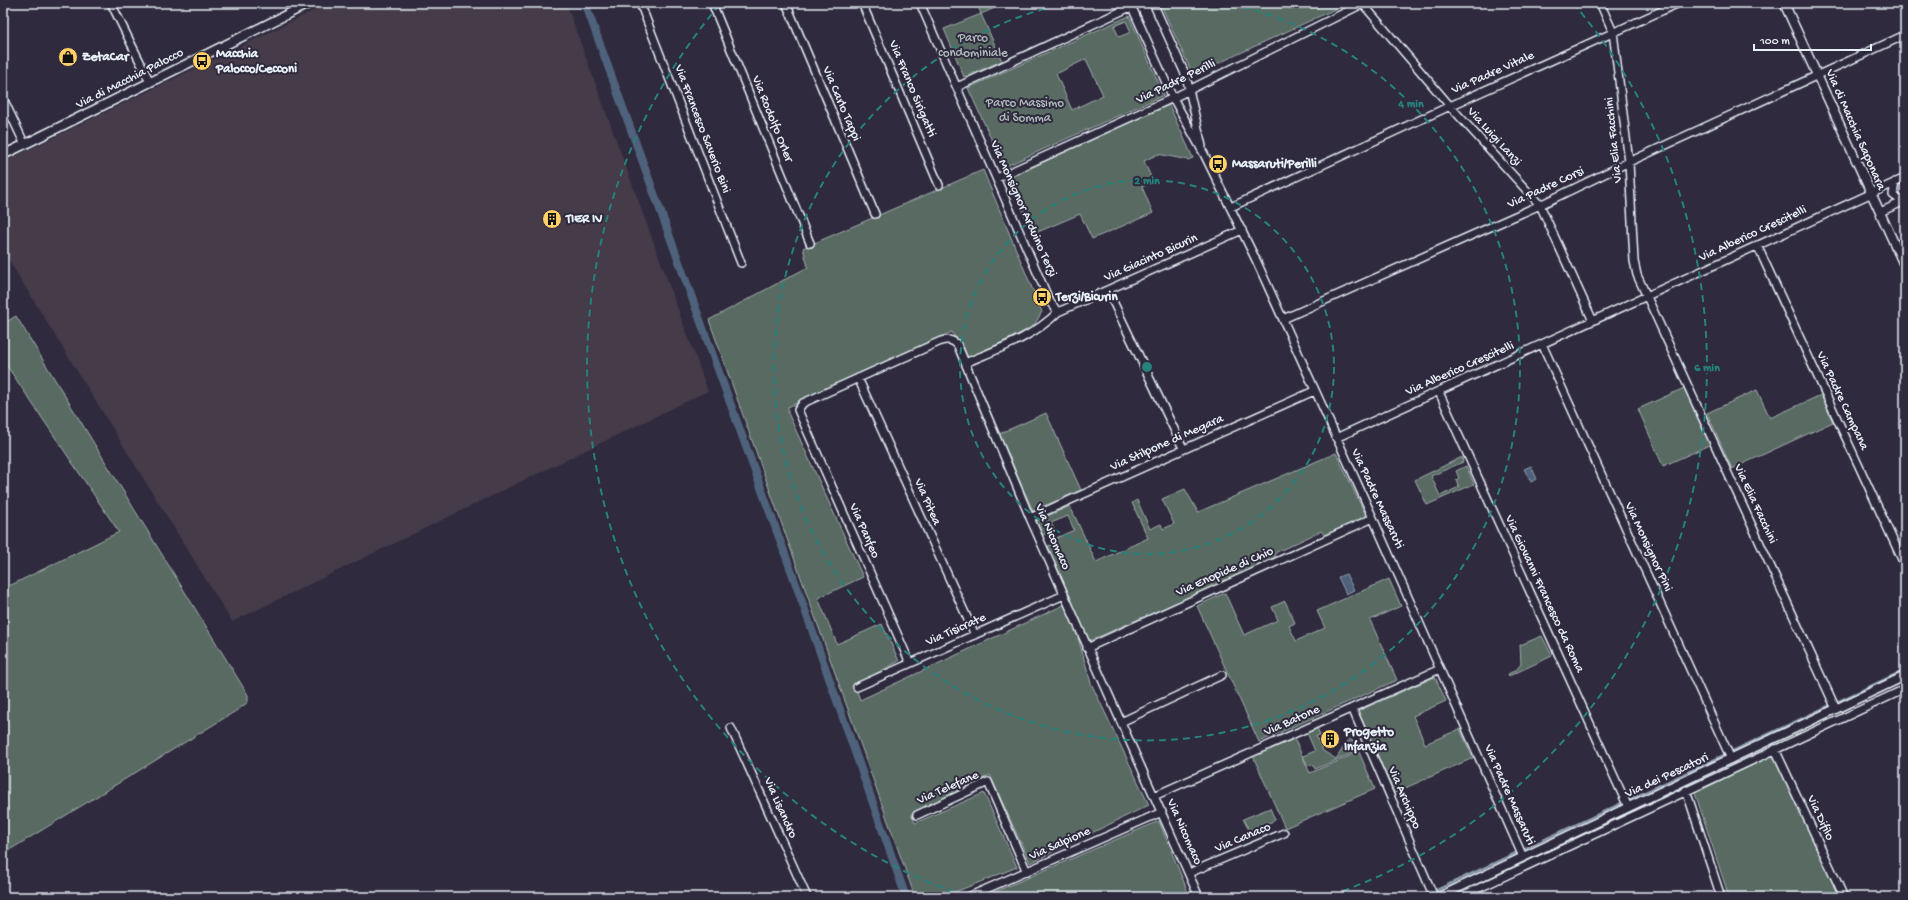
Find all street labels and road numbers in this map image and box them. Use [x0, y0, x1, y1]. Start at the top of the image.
street label: Via Franco Sirigatti [884, 37, 939, 140]
street label: Via di Macchia Palocco [73, 45, 186, 113]
street label: Via Padre Vitale [1448, 48, 1537, 98]
street label: Via Padre Perilli [1133, 56, 1218, 108]
street label: Via Francesco Saverio Bini [670, 62, 734, 196]
street label: Via Carlo Tappi [818, 63, 864, 144]
street label: Via di Macchia Saponara [1821, 66, 1889, 193]
street label: Via Rodolfo Orler [748, 73, 797, 166]
street label: Via Elia Facchini [1602, 96, 1626, 185]
street label: Via Luigi Lanzi [1463, 104, 1524, 170]
street label: Via Monsignor Arduino Terzi [986, 138, 1060, 280]
street label: Via Padre Corsi [1504, 164, 1587, 213]
street label: Via Alberico Crescitelli [1696, 202, 1809, 266]
street label: Via Giacinto Bicurin [1101, 230, 1201, 286]
street label: Via Alberico Crescitelli [1403, 338, 1517, 400]
street label: Via Padre Campana [1812, 348, 1872, 453]
street label: Via Stilpone di Megara [1107, 411, 1227, 475]
street label: Via Padre Massaruti [1347, 446, 1407, 552]
street label: Via Elia Facchini [1730, 461, 1780, 546]
street label: Via Pitea [910, 475, 944, 528]
street label: Via Monsignor Pini [1620, 499, 1675, 594]
street label: Via Panfeo [845, 500, 883, 561]
street label: Via Nicomaco [1030, 501, 1073, 572]
street label: Via Giovanni Francesco da Roma [1500, 512, 1587, 676]
street label: Via Enopide di Chio [1173, 544, 1276, 601]
street label: Via Tisicrate [923, 610, 989, 650]
street label: Via Batone [1261, 702, 1322, 740]
street label: Via Padre Massaruti [1480, 741, 1538, 848]
street label: Via dei Pescatori [1622, 750, 1711, 802]
street label: Via Archippo [1384, 764, 1424, 832]
street label: Via Telefane [914, 768, 981, 809]
street label: Via Lisandro [760, 774, 800, 841]
street label: Via Difilo [1803, 792, 1837, 843]
street label: Via Nicomaco [1162, 796, 1205, 867]
street label: Via Canaco [1212, 819, 1273, 857]
street label: Via Salpione [1026, 824, 1093, 865]

